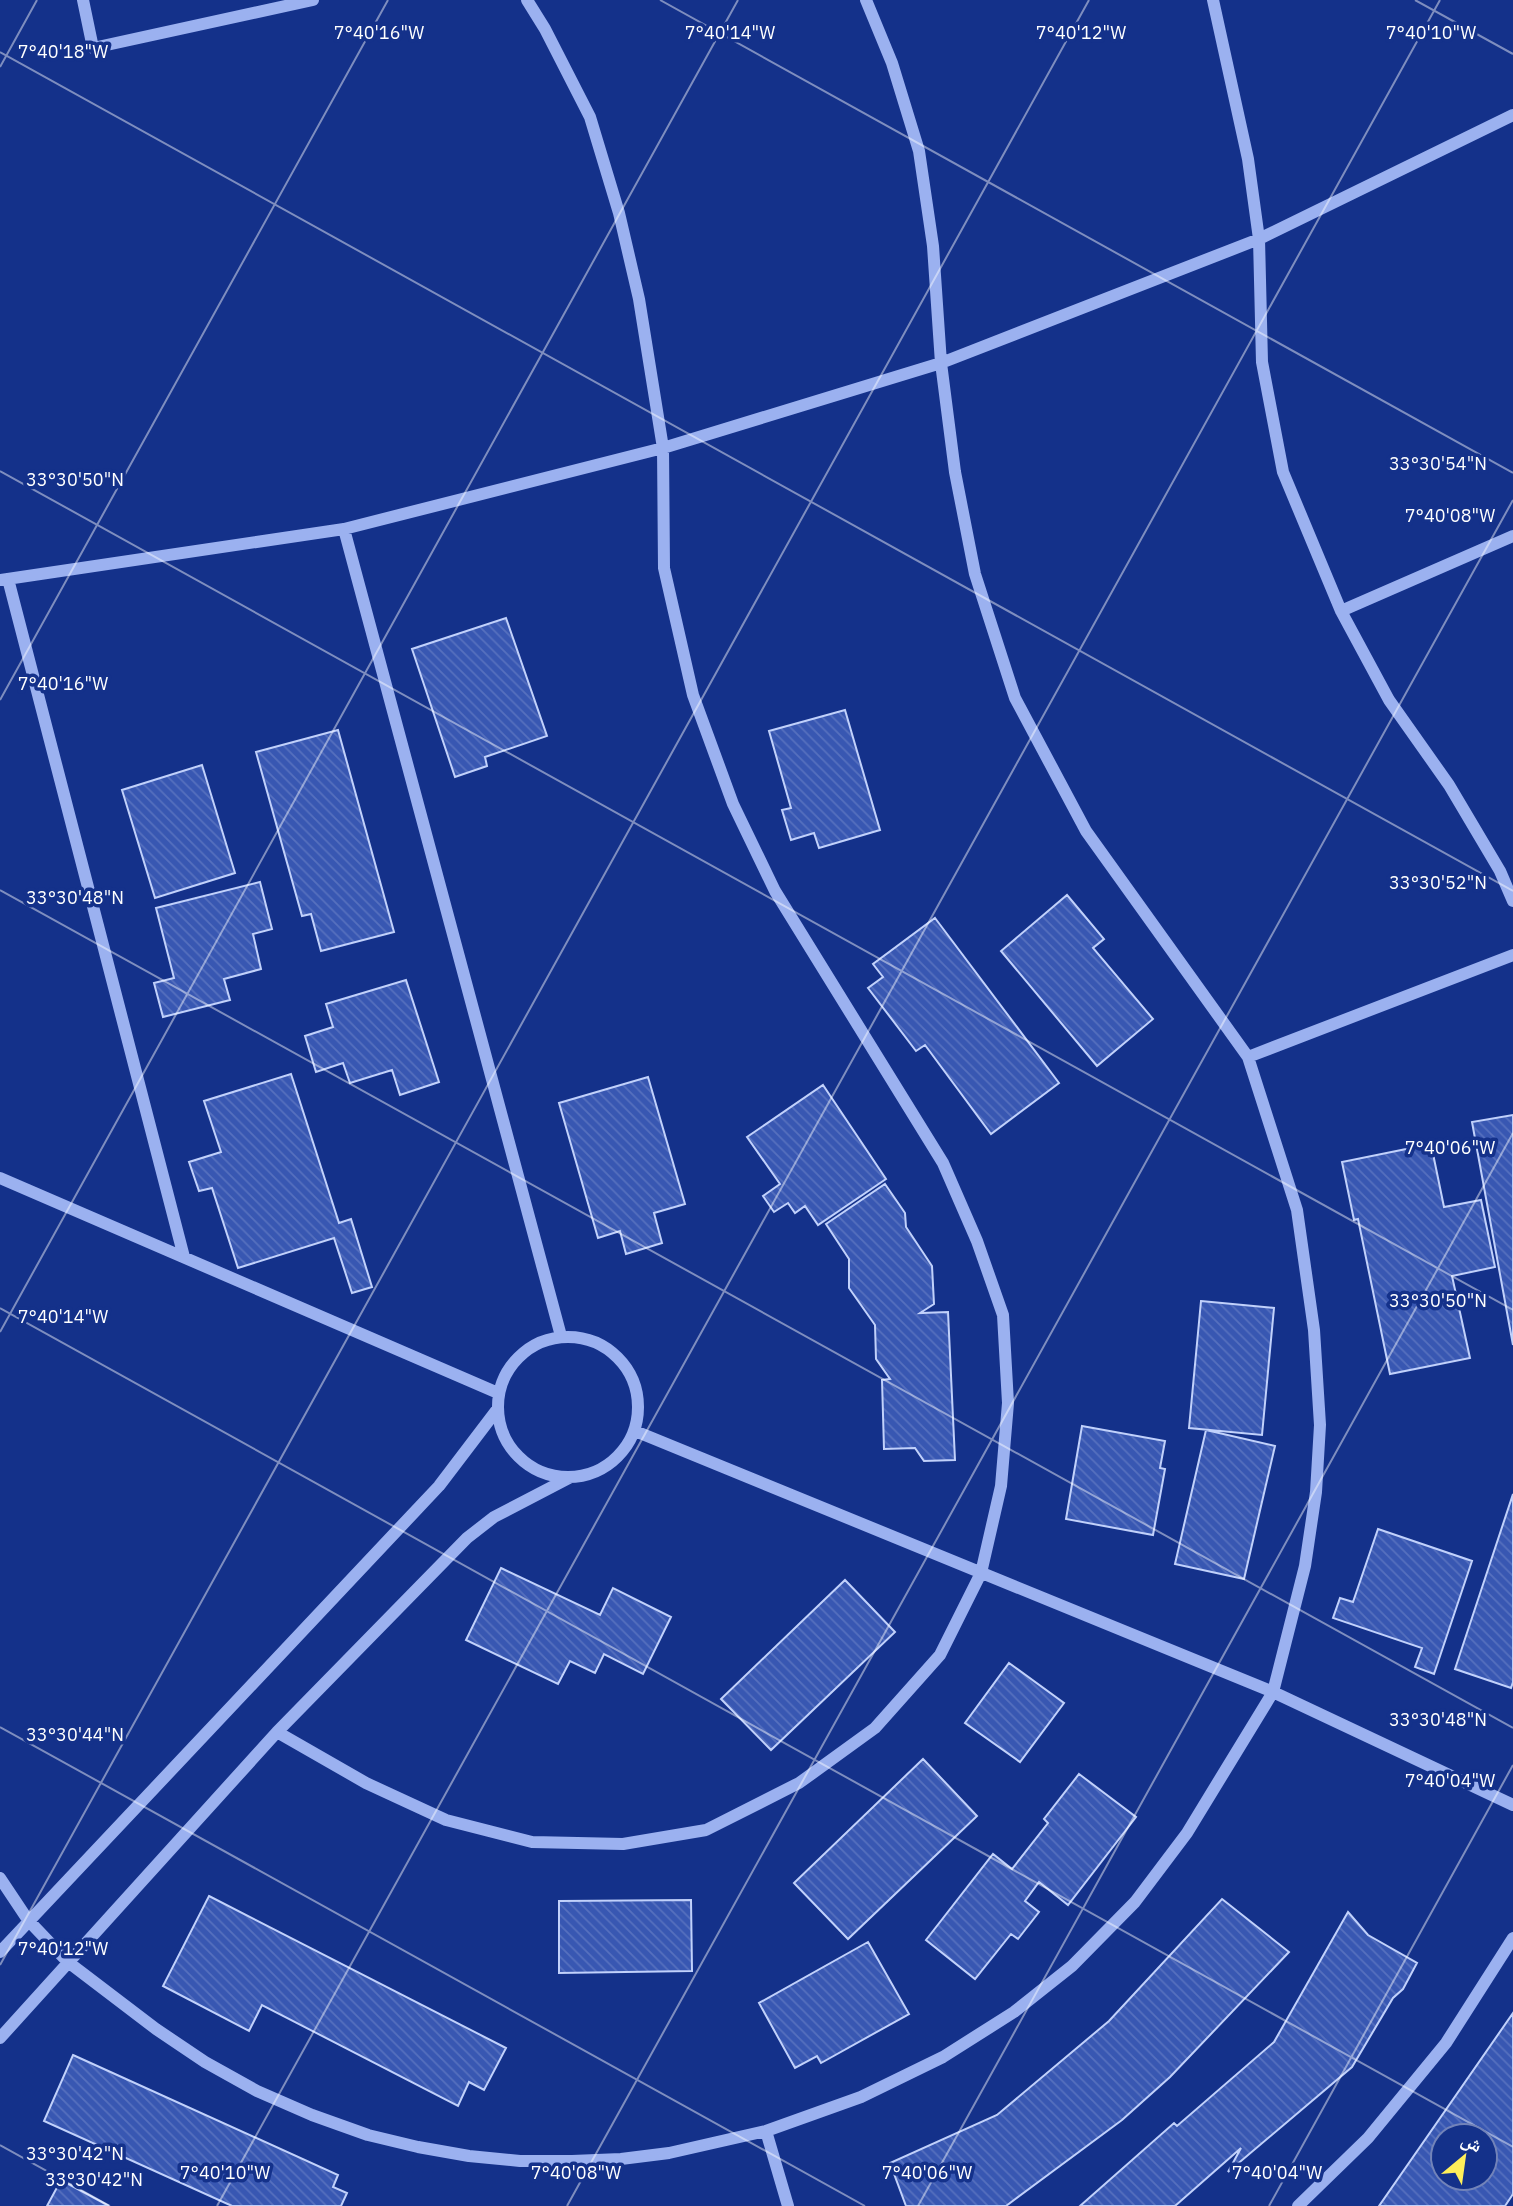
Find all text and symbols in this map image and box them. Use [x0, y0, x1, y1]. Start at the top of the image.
text: 7°40'16"W [334, 21, 424, 44]
text: 7°40'14"W [685, 21, 775, 44]
text: 7°40'12"W [1036, 21, 1126, 44]
text: 7°40'10"W [1386, 21, 1476, 44]
text: 7°40'18"W [18, 40, 108, 63]
text: 33°30'54"N [1389, 452, 1487, 475]
text: 33°30'50"N [26, 468, 124, 491]
text: 7°40'08"W [1405, 504, 1495, 527]
text: 7°40'16"W [18, 672, 108, 695]
text: 33°30'52"N [1389, 871, 1487, 894]
text: 33°30'48"N [26, 886, 124, 909]
text: 7°40'06"W [1405, 1136, 1495, 1159]
text: 33°30'50"N [1389, 1289, 1487, 1312]
text: 7°40'14"W [18, 1305, 108, 1328]
text: 33°30'48"N [1389, 1708, 1487, 1731]
text: 33°30'44"N [26, 1723, 124, 1746]
text: 7°40'04"W [1405, 1769, 1495, 1792]
text: 7°40'12"W [18, 1937, 108, 1960]
north arrow [1429, 2122, 1499, 2192]
text: ش [1458, 2127, 1487, 2158]
text: 33°30'42"N [26, 2142, 124, 2165]
text: 7°40'10"W [180, 2161, 270, 2184]
text: 7°40'08"W [531, 2161, 621, 2184]
text: 7°40'06"W [882, 2161, 972, 2184]
text: 7°40'04"W [1232, 2161, 1322, 2184]
text: 33°30'42"N [45, 2168, 143, 2191]

